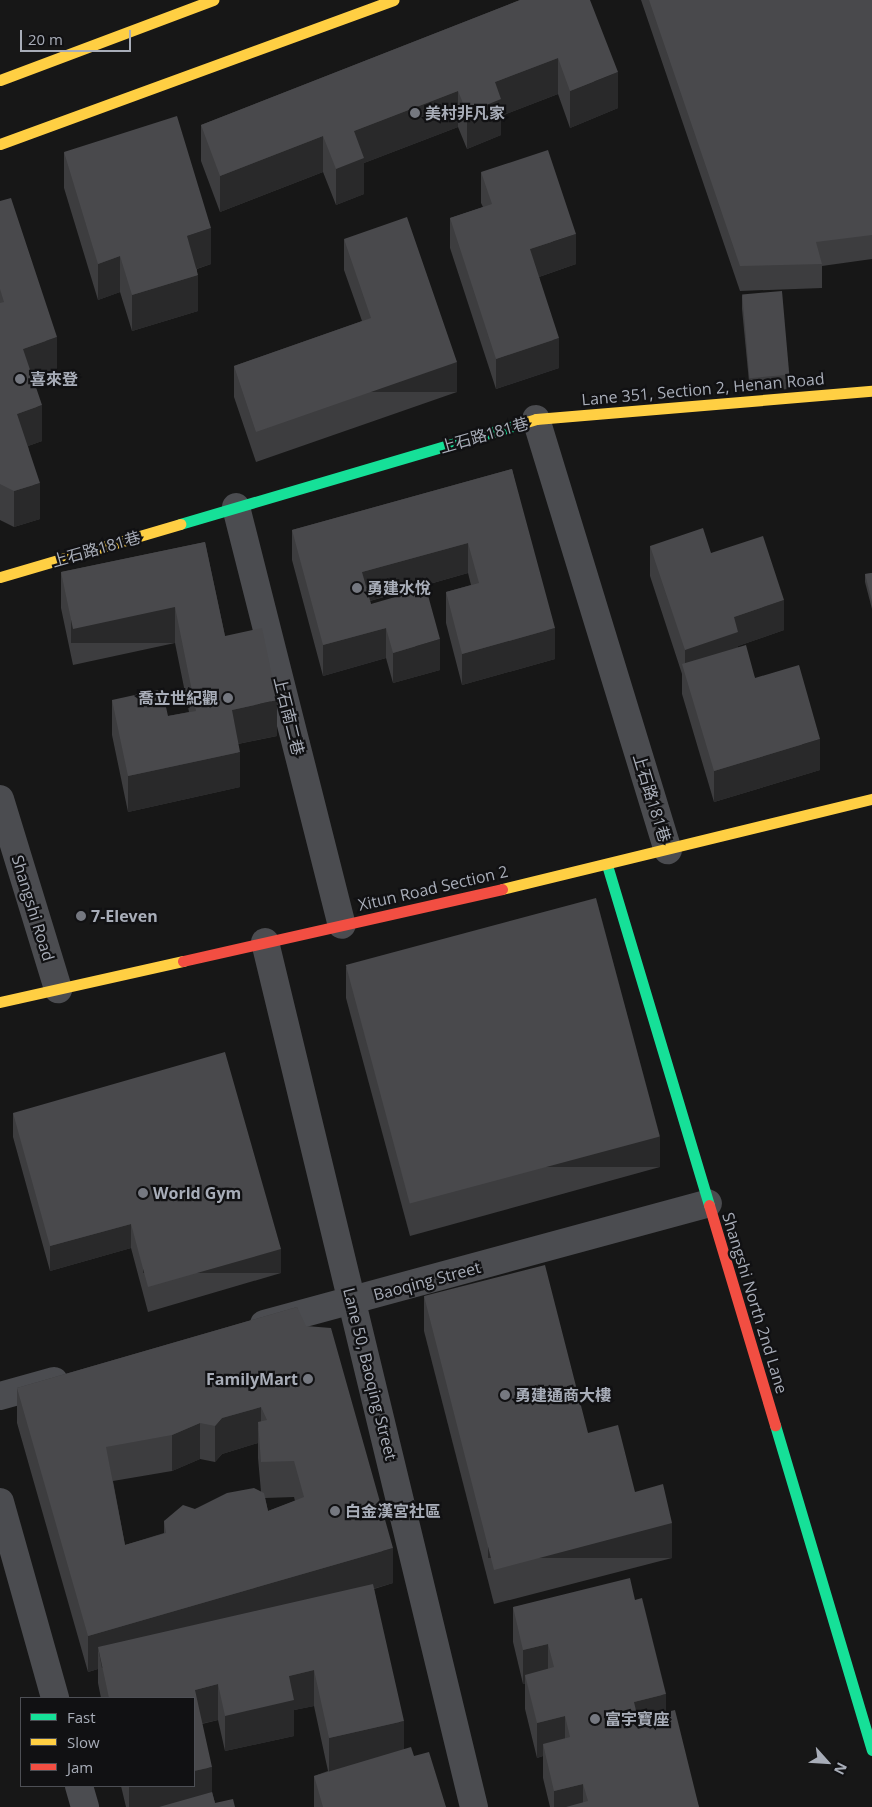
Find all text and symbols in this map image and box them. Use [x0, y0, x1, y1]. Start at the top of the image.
scale bar [22, 20, 134, 52]
text: 20 m [28, 29, 63, 49]
place label: 美村非凡家 [425, 103, 505, 123]
marker: 美村非凡家 [409, 107, 421, 119]
place label: 喜來登 [30, 369, 78, 389]
street label: Lane 351, Section 2, Henan Road [581, 369, 825, 409]
marker: 喜來登 [14, 373, 26, 385]
street label: 上石路181巷 [437, 413, 531, 457]
street label: 上石路181巷 [49, 527, 143, 571]
place label: 勇建水悅 [367, 578, 431, 598]
marker: 勇建水悅 [351, 582, 363, 594]
street label: 上石南二巷 [270, 675, 308, 757]
place label: 喬立世紀觀 [138, 688, 218, 708]
marker: 喬立世紀觀 [222, 692, 234, 704]
street label: 上石路181巷 [629, 751, 675, 845]
street label: Shangshi Road [8, 853, 58, 963]
street label: Xitun Road Section 2 [356, 861, 510, 915]
place label: 7-Eleven [91, 906, 158, 926]
marker: 7-Eleven [75, 910, 87, 922]
place label: World Gym [153, 1183, 241, 1203]
marker: World Gym [137, 1187, 149, 1199]
street label: Shangshi North 2nd Lane [718, 1210, 792, 1396]
street label: Baoqing Street [371, 1257, 483, 1305]
street label: Lane 50, Baoqing Street [339, 1286, 401, 1462]
place label: FamilyMart [206, 1369, 298, 1389]
marker: FamilyMart [302, 1373, 314, 1385]
place label: 勇建通商大樓 [515, 1385, 611, 1405]
marker: 勇建通商大樓 [499, 1389, 511, 1401]
place label: 白金漢宮社區 [345, 1501, 441, 1521]
marker: 白金漢宮社區 [329, 1505, 341, 1517]
legend [20, 1697, 195, 1787]
text: Fast [67, 1707, 96, 1727]
place label: 富宇寶座 [605, 1709, 669, 1729]
marker: 富宇寶座 [589, 1713, 601, 1725]
text: Slow [67, 1732, 100, 1752]
north arrow [802, 1737, 852, 1787]
text: Jam [67, 1757, 93, 1777]
text: N [830, 1760, 852, 1778]

